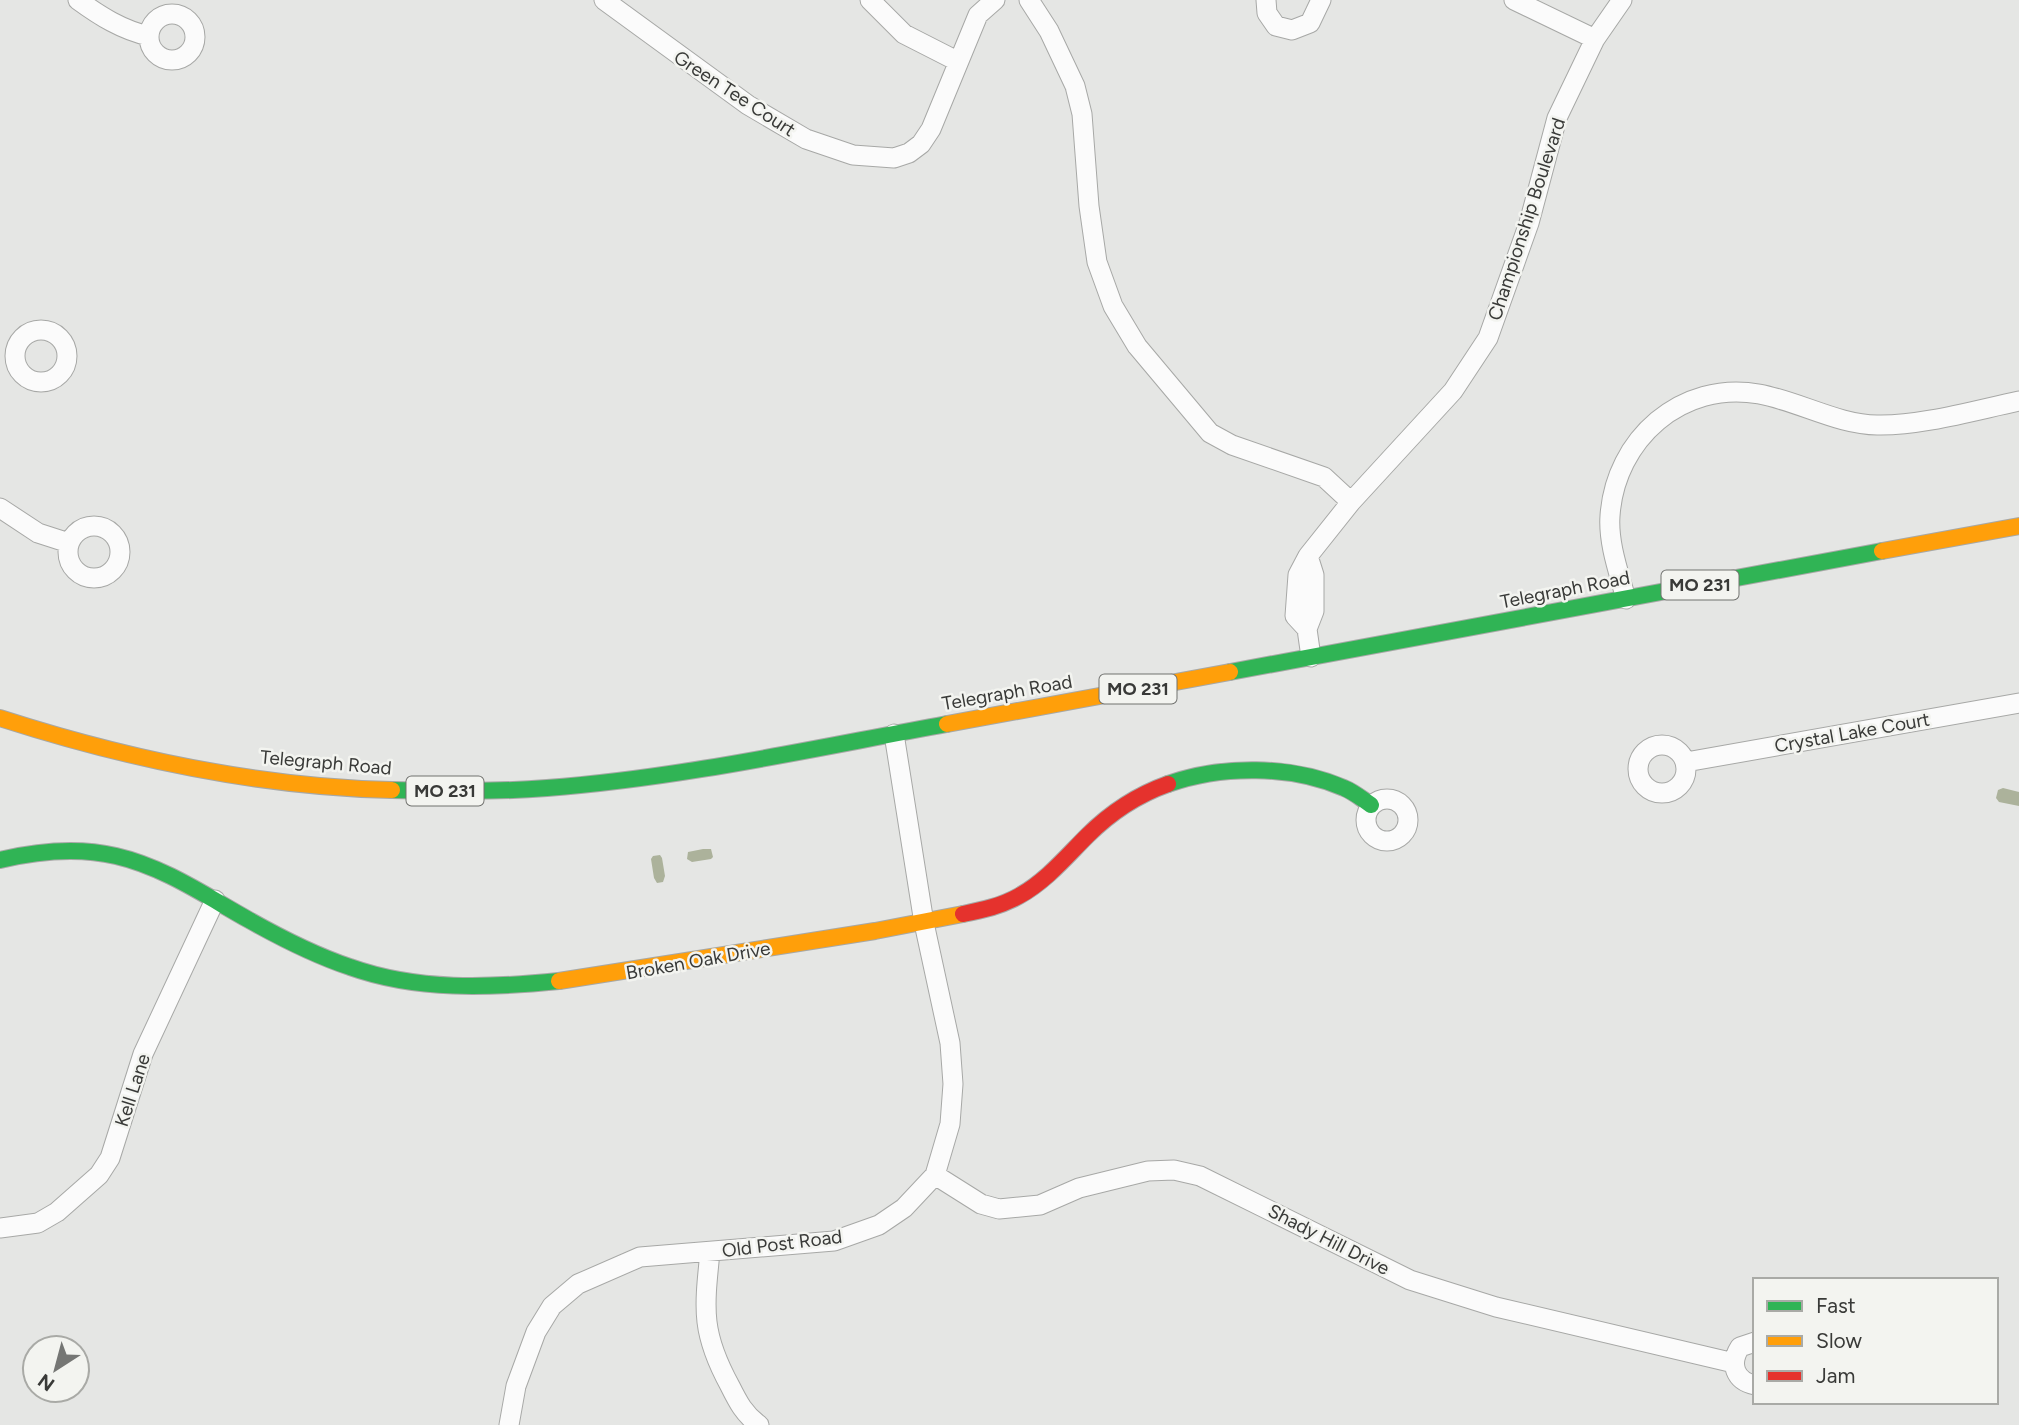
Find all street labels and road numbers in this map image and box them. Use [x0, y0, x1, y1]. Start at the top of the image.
street label: Green Tee Court [670, 45, 800, 141]
street label: Championship Boulevard [1483, 115, 1570, 323]
street label: Telegraph Road [1498, 566, 1632, 613]
road number: MO 231 [1662, 570, 1738, 600]
street label: Telegraph Road [940, 670, 1074, 715]
road number: MO 231 [1100, 674, 1176, 704]
street label: Crystal Lake Court [1773, 708, 1932, 757]
street label: Telegraph Road [259, 745, 393, 780]
road number: MO 231 [406, 776, 484, 806]
street label: Broken Oak Drive [624, 936, 772, 984]
street label: Kell Lane [110, 1051, 155, 1130]
street label: Shady Hill Drive [1264, 1199, 1393, 1280]
street label: Old Post Road [721, 1225, 844, 1262]

